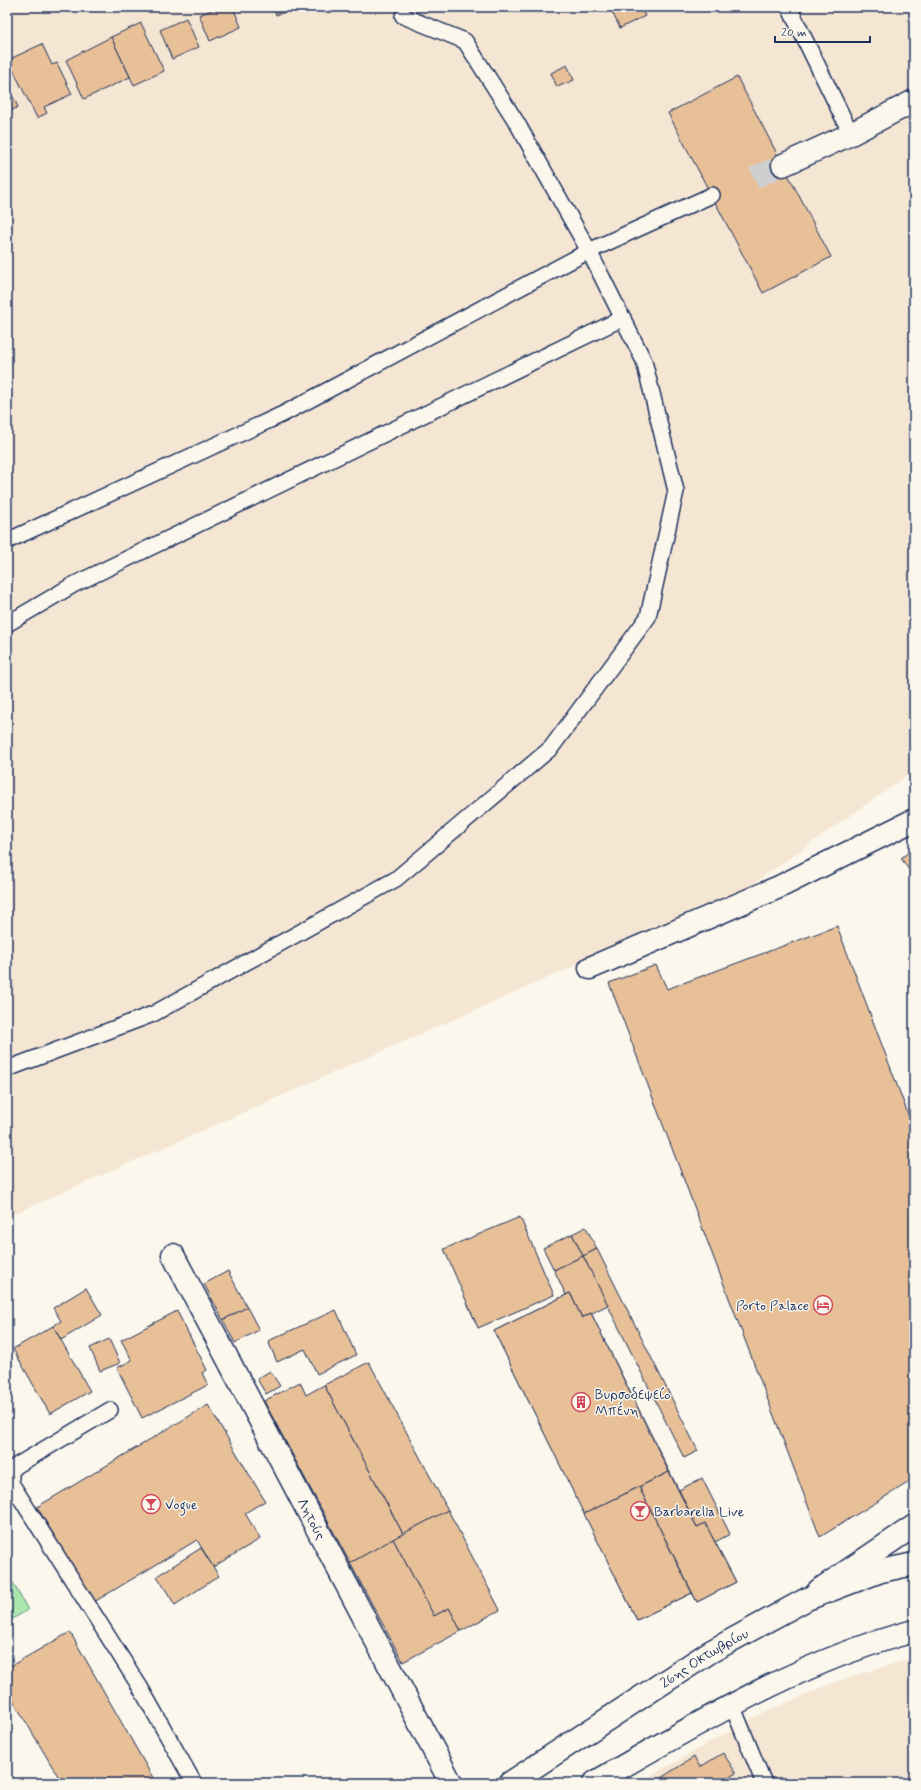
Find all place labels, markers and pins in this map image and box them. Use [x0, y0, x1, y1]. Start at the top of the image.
hotel icon: Porto Palace [812, 1294, 834, 1316]
place label: Porto Palace [736, 1297, 809, 1315]
place label: Βυρσοδεψείο Μπένη [595, 1386, 671, 1420]
building icon: Βυρσοδεψείο Μπένη [570, 1391, 592, 1413]
bar icon: Vogue [140, 1493, 162, 1515]
place label: Vogue [165, 1496, 198, 1516]
bar icon: Barbarella Live [629, 1500, 651, 1522]
place label: Barbarella Live [654, 1503, 745, 1521]

